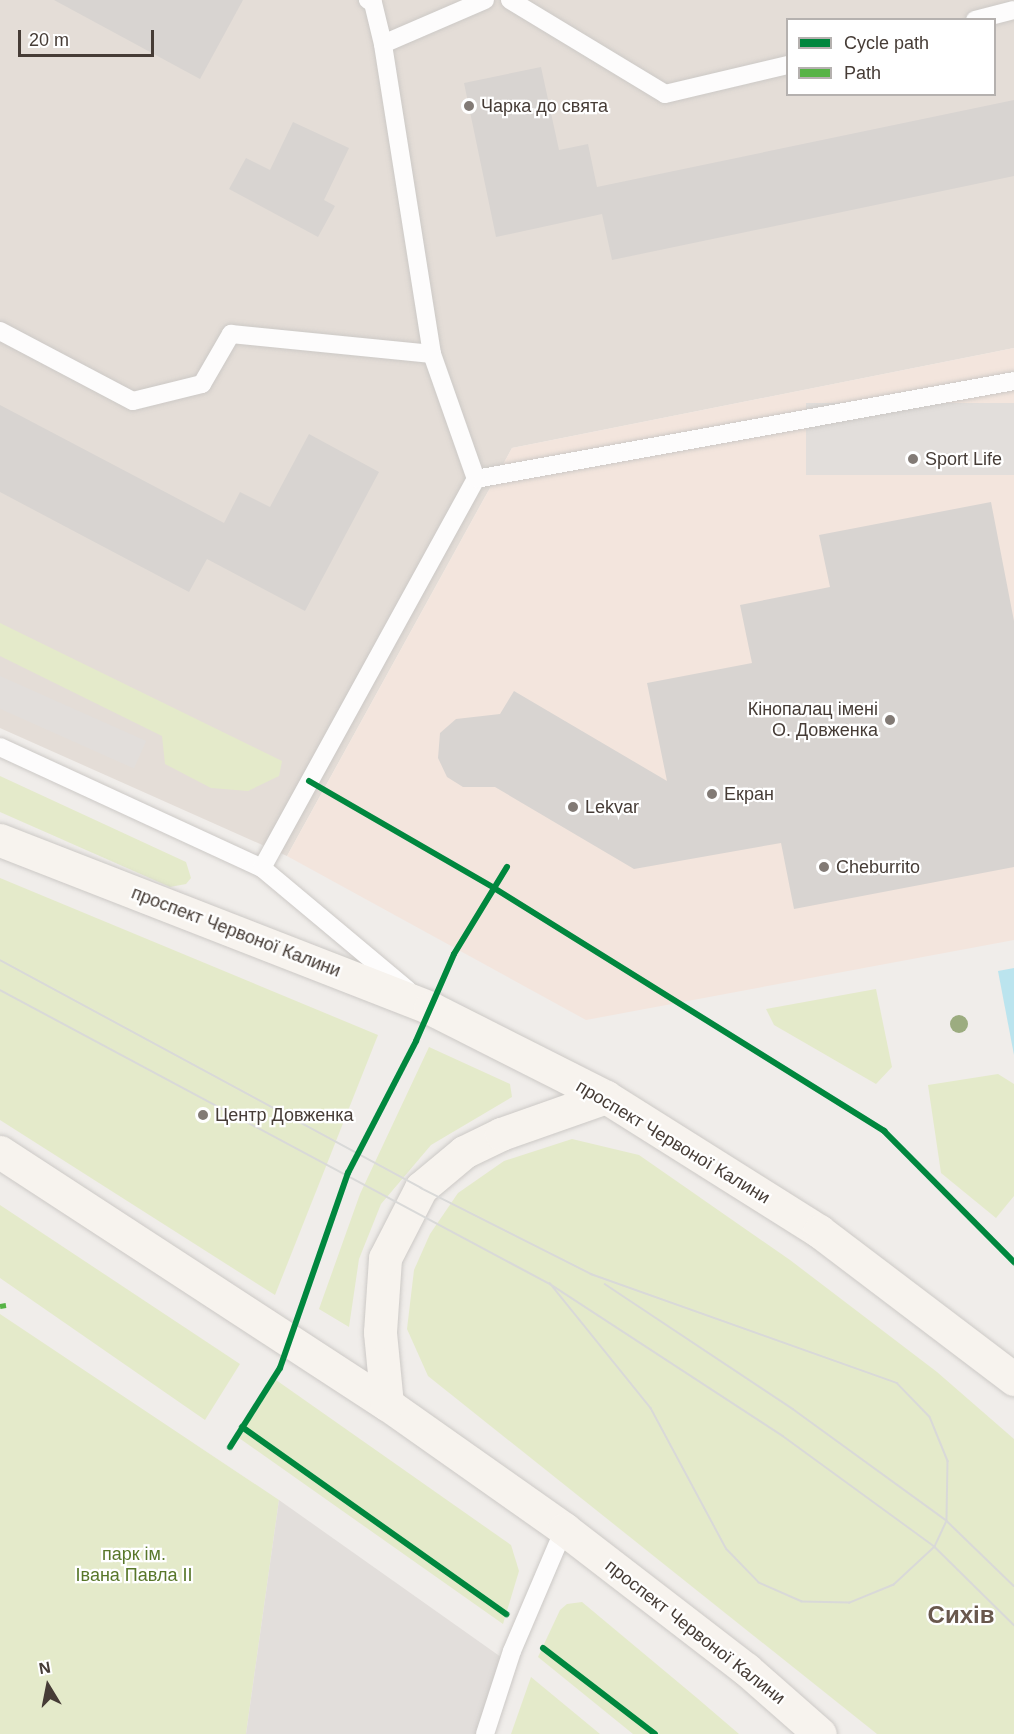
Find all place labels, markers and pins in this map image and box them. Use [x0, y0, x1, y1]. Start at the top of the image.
place label: Чарка до свята [481, 95, 608, 117]
marker: Чарка до свята [462, 99, 476, 113]
place label: Sport Life [925, 448, 1002, 470]
marker: Sport Life [906, 452, 920, 466]
place label: Кінопалац імені О. Довженка [748, 699, 878, 742]
marker: Кінопалац імені О. Довженка [883, 713, 897, 727]
place label: Екран [724, 783, 774, 805]
marker: Екран [705, 787, 719, 801]
place label: Lekvar [585, 796, 639, 818]
marker: Lekvar [566, 800, 580, 814]
place label: Cheburrito [836, 856, 920, 878]
marker: Cheburrito [817, 860, 831, 874]
place label: Центр Довженка [215, 1104, 354, 1126]
marker: Центр Довженка [196, 1108, 210, 1122]

